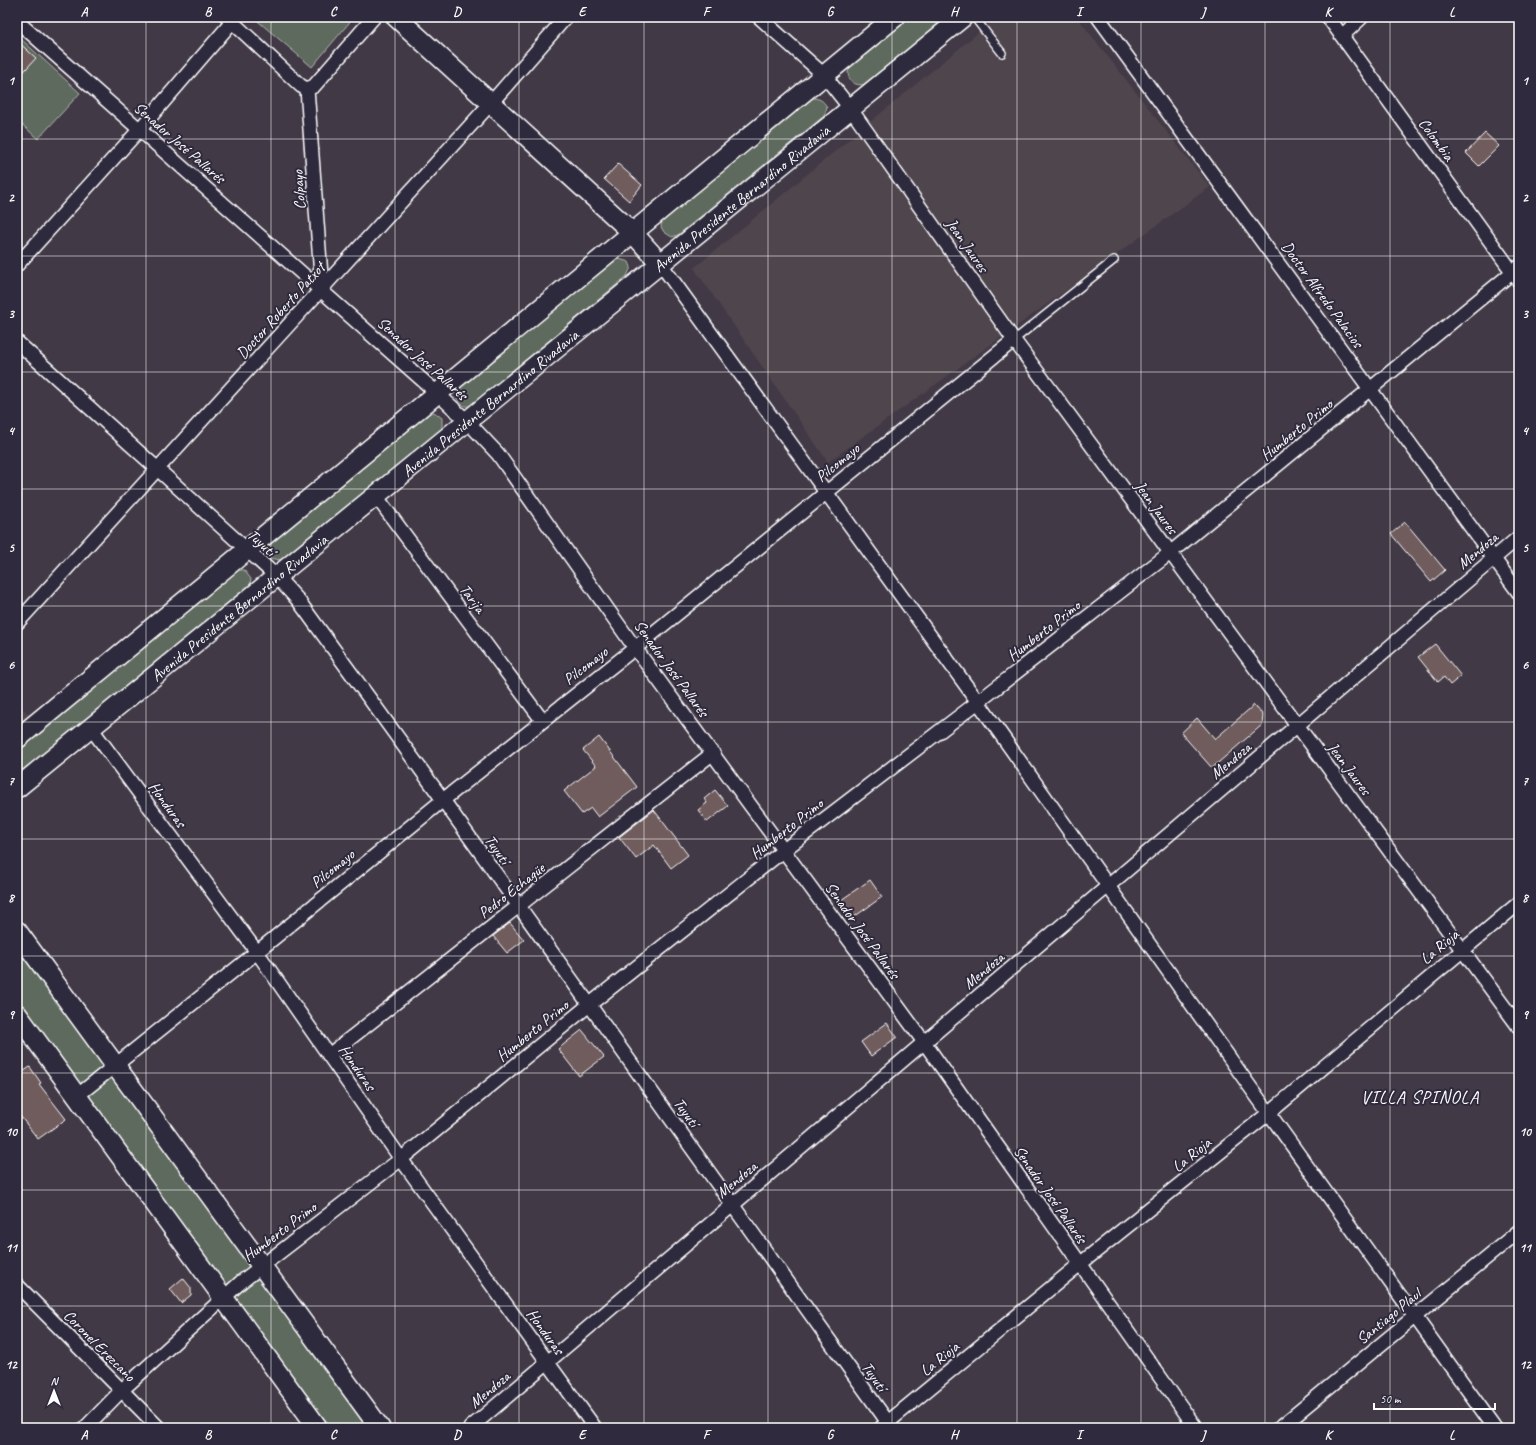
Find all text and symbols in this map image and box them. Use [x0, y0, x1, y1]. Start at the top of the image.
text: A [81, 4, 89, 20]
text: B [205, 4, 213, 20]
text: C [330, 4, 338, 20]
text: D [453, 4, 462, 20]
text: E [579, 4, 588, 20]
text: F [703, 4, 712, 20]
text: G [827, 4, 835, 20]
text: H [950, 4, 960, 20]
text: I [1076, 4, 1085, 20]
text: J [1200, 4, 1207, 20]
text: K [1325, 4, 1335, 20]
text: L [1449, 4, 1456, 20]
text: 1 [8, 73, 16, 89]
text: 1 [1522, 73, 1530, 89]
street label: Senador José Pallarés [129, 98, 230, 189]
street label: Colombia [1414, 114, 1459, 166]
street label: Avenida Presidente Bernardino Rivadavia [649, 120, 835, 277]
street label: Colpayo [288, 168, 310, 210]
text: 2 [8, 190, 15, 206]
text: 2 [1522, 190, 1529, 206]
street label: Jean Jaures [941, 214, 994, 278]
street label: Doctor Alfredo Palacios [1277, 238, 1368, 353]
street label: Doctor Roberto Patxot [232, 256, 331, 363]
text: 3 [8, 306, 15, 322]
text: 3 [1522, 306, 1529, 322]
street label: Senador José Pallarés [373, 313, 473, 406]
street label: Avenida Presidente Bernardino Rivadavia [398, 325, 584, 481]
street label: Humberto Primo [1256, 393, 1339, 465]
text: 4 [8, 423, 16, 439]
text: 4 [1522, 423, 1530, 439]
street label: Pilcomayo [811, 438, 865, 487]
street label: Jean Jaures [1130, 476, 1183, 539]
street label: Tuyutí [243, 525, 282, 563]
street label: Mendoza [1453, 527, 1503, 574]
street label: Avenida Presidente Bernardino Rivadavia [147, 530, 333, 686]
text: 5 [8, 540, 15, 556]
text: 5 [1522, 540, 1529, 556]
street label: Tarija [455, 580, 491, 618]
street label: Humberto Primo [1003, 595, 1086, 666]
street label: Senador José Pallarés [629, 616, 714, 722]
street label: Pilcomayo [559, 641, 613, 689]
text: 6 [8, 657, 15, 673]
text: 6 [1522, 657, 1529, 673]
street label: Mendoza [1206, 737, 1256, 784]
street label: Jean Jaures [1322, 737, 1377, 800]
text: 7 [8, 773, 15, 789]
text: 7 [1522, 773, 1529, 789]
street label: Honduras [144, 778, 191, 833]
street label: Humberto Primo [746, 793, 829, 864]
street label: Tuyutí [480, 831, 516, 871]
street label: Pilcomayo [306, 844, 360, 893]
street label: Pedro Echagüe [474, 857, 550, 923]
street label: Senador José Pallarés [820, 878, 905, 984]
text: 8 [8, 890, 16, 906]
text: 8 [1522, 890, 1530, 906]
street label: La Rioja [1416, 924, 1464, 969]
street label: Mendoza [959, 947, 1009, 994]
street label: Humberto Primo [492, 994, 575, 1066]
text: 9 [8, 1007, 15, 1023]
text: 9 [1522, 1007, 1529, 1023]
street label: Honduras [334, 1041, 381, 1096]
district label: VILLA SPINOLA [1361, 1086, 1479, 1108]
street label: Tuyutí [669, 1094, 705, 1134]
text: 10 [5, 1124, 18, 1140]
text: 10 [1519, 1124, 1532, 1140]
street label: La Rioja [1168, 1132, 1216, 1177]
street label: Senador José Pallarés [1009, 1142, 1092, 1249]
street label: Mendoza [712, 1156, 762, 1203]
street label: Humberto Primo [239, 1196, 322, 1266]
text: 11 [5, 1240, 19, 1256]
text: 11 [1519, 1240, 1533, 1256]
street label: Santiago Plaul [1352, 1283, 1427, 1349]
street label: Honduras [522, 1305, 569, 1360]
street label: Coronel Erezcano [59, 1306, 140, 1387]
street label: La Rioja [916, 1336, 964, 1381]
text: 12 [5, 1357, 18, 1373]
text: 12 [1519, 1357, 1532, 1373]
street label: Tuyutí [857, 1358, 893, 1398]
street label: Mendoza [465, 1366, 515, 1413]
north arrow [34, 1371, 74, 1411]
text: N [51, 1374, 60, 1388]
scale bar [1374, 1385, 1495, 1411]
text: 50 m [1380, 1391, 1402, 1407]
text: A [81, 1427, 89, 1443]
text: B [205, 1427, 213, 1443]
text: C [330, 1427, 338, 1443]
text: D [453, 1427, 462, 1443]
text: E [579, 1427, 588, 1443]
text: F [703, 1427, 712, 1443]
text: G [827, 1427, 835, 1443]
text: H [950, 1427, 960, 1443]
text: I [1076, 1427, 1085, 1443]
text: J [1200, 1427, 1207, 1443]
text: K [1325, 1427, 1335, 1443]
text: L [1449, 1427, 1456, 1443]

